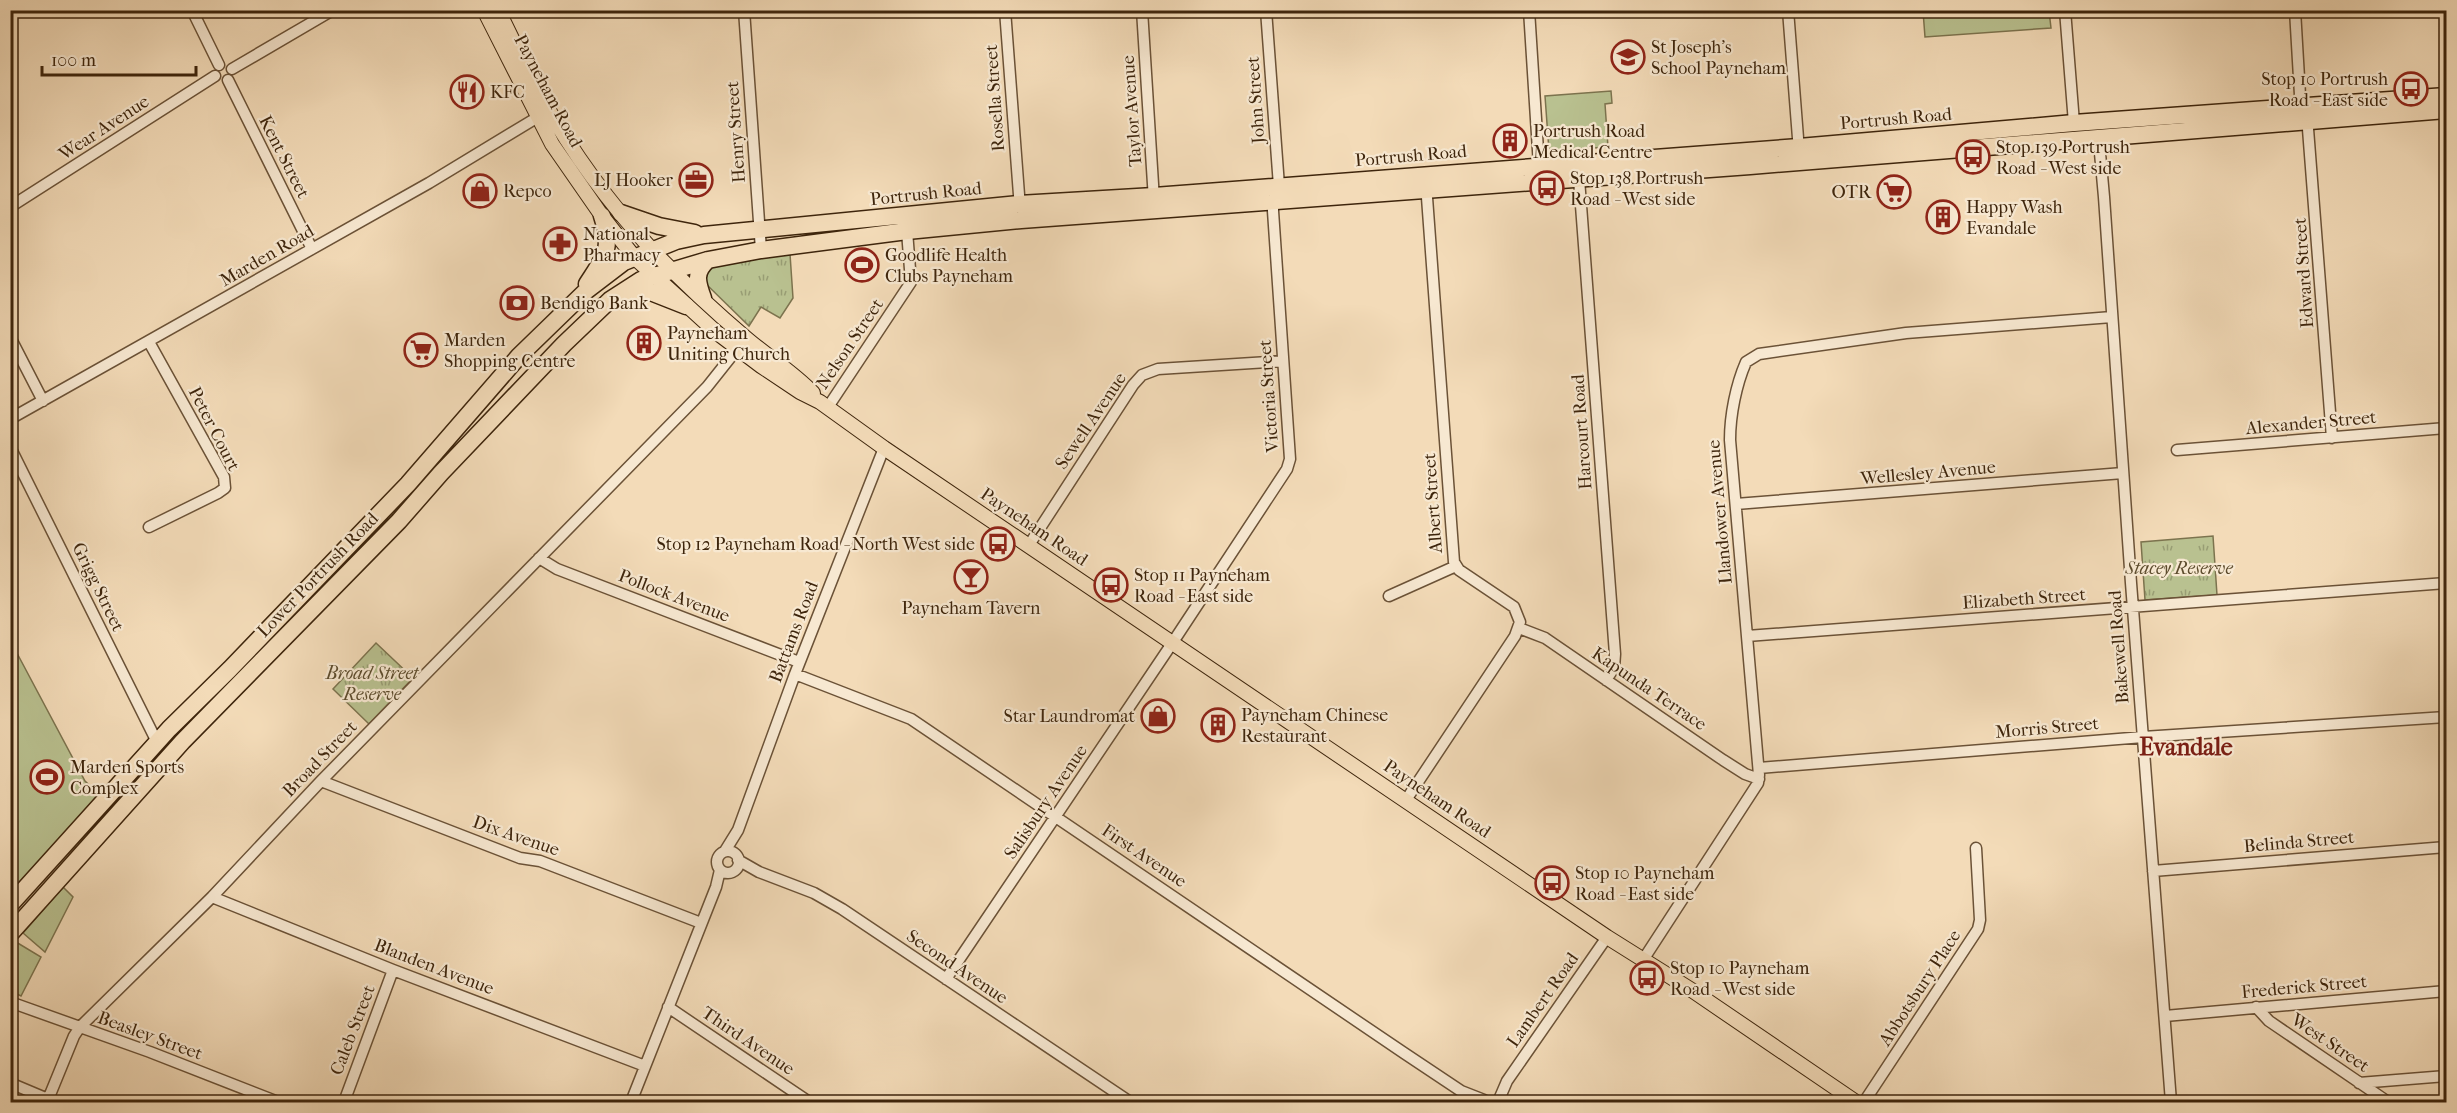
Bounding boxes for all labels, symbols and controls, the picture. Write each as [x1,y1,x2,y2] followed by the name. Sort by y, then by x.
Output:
[509,31,587,151] street label: Payneham Road
[1651,37,1786,79] place label: St Joseph's School Payneham
[42,39,196,77] scale bar
[1610,39,1646,75] school or university icon: St Joseph's School Payneham
[981,43,1009,152] street label: Rosella Street
[51,50,96,71] text: 100 m
[1118,55,1146,167] street label: Taylor Avenue
[1242,55,1270,146] street label: John Street
[2261,69,2388,111] place label: Stop 10 Portrush Road - East side
[2393,71,2429,107] bus stop icon: Stop 10 Portrush Road - East side
[449,74,485,110] restaurant icon: KFC
[722,80,750,184] street label: Henry Street
[490,82,525,103] place label: KFC
[54,91,153,165] street label: Wear Avenue
[1839,104,1953,134] street label: Portrush Road
[254,112,314,202] street label: Kent Street
[1533,121,1653,163] place label: Portrush Road Medical Centre
[1492,123,1528,159] building icon: Portrush Road Medical Centre
[1996,137,2130,179] place label: Stop 139 Portrush Road - West side
[1955,139,1991,175] bus stop icon: Stop 139 Portrush Road - West side
[1354,141,1468,171] street label: Portrush Road
[678,162,714,198] office icon: LJ Hooker
[1570,168,1703,210] place label: Stop 138 Portrush Road - West side
[594,170,673,191] place label: LJ Hooker
[1529,170,1565,206] bus stop icon: Stop 138 Portrush Road - West side
[462,173,498,209] shop icon: Repco
[1876,174,1912,210] supermarket icon: OTR
[869,178,983,210] street label: Portrush Road
[503,181,552,202] place label: Repco
[1832,182,1872,203] place label: OTR
[1966,197,2063,239] place label: Happy Wash Evandale
[1925,199,1961,235] building icon: Happy Wash Evandale
[2290,216,2318,329] street label: Edward Street
[216,220,318,291] street label: Marden Road
[583,224,662,266] place label: National Pharmacy
[542,226,578,262] pharmacy icon: National Pharmacy
[885,245,1013,287] place label: Goodlife Health Clubs Payneham
[844,247,880,283] sports icon: Goodlife Health Clubs Payneham
[499,285,535,321] bank icon: Bendigo Bank
[540,293,649,314] place label: Bendigo Bank
[812,294,888,393] street label: Nelson Street
[667,323,790,365] place label: Payneham Uniting Church
[626,325,662,361] building icon: Payneham Uniting Church
[444,330,575,372] place label: Marden Shopping Centre
[403,332,439,368] supermarket icon: Marden Shopping Centre
[1255,338,1283,454] street label: Victoria Street
[1051,369,1131,473] street label: Sewell Avenue
[1567,374,1596,490] street label: Harcourt Road
[184,383,244,475] street label: Peter Court
[2244,407,2378,439] street label: Alexander Street
[1703,439,1737,585] street label: Llandower Avenue
[1419,452,1447,555] street label: Albert Street
[1859,457,1997,489] street label: Wellesley Avenue
[976,483,1092,571] street label: Payneham Road
[253,508,383,642] street label: Lower Portrush Road
[980,526,1016,562] bus stop icon: Stop 12 Payneham Road - North West side
[657,534,975,555] place label: Stop 12 Payneham Road - North West side
[67,539,129,635] street label: Grigg Street
[2124,558,2233,579] park label: Stacey Reserve
[953,559,989,595] bar icon: Payneham Tavern
[615,565,733,627] street label: Pollock Avenue
[1134,565,1270,607] place label: Stop 11 Payneham Road - East side
[1093,567,1129,603] bus stop icon: Stop 11 Payneham Road - East side
[765,578,823,686] street label: Battams Road
[1962,584,2087,614] street label: Elizabeth Street
[2105,589,2133,704] street label: Bakewell Road
[902,598,1041,619] place label: Payneham Tavern
[1588,643,1710,735] street label: Kapunda Terrace
[325,663,420,705] park label: Broad Street Reserve
[1140,698,1176,734] shop icon: Star Laundromat
[1241,705,1388,747] place label: Payneham Chinese Restaurant
[1004,706,1136,727] place label: Star Laundromat
[1200,707,1236,743] building icon: Payneham Chinese Restaurant
[1994,713,2100,743] street label: Morris Street
[278,716,362,801] street label: Broad Street
[2139,733,2233,761] district label: Evandale
[1000,741,1092,863] street label: Salisbury Avenue
[1379,755,1495,843] street label: Payneham Road
[70,757,184,799] place label: Marden Sports Complex
[29,759,65,795] sports icon: Marden Sports Complex
[470,811,562,861] street label: Dix Avenue
[1098,820,1190,892] street label: First Avenue
[2243,827,2356,857] street label: Belinda Street
[1575,863,1714,905] place label: Stop 10 Payneham Road - East side
[1534,865,1570,901] bus stop icon: Stop 10 Payneham Road - East side
[903,926,1012,1009] street label: Second Avenue
[1874,926,1965,1051] street label: Abbotsbury Place
[371,935,497,1000] street label: Blanden Avenue
[1503,949,1583,1051] street label: Lambert Road
[1670,958,1809,1000] place label: Stop 10 Payneham Road - West side
[1629,960,1665,996] bus stop icon: Stop 10 Payneham Road - West side
[2240,971,2368,1003] street label: Frederick Street
[326,981,380,1078] street label: Caleb Street
[698,1002,798,1080] street label: Third Avenue
[95,1007,206,1065] street label: Beasley Street
[2286,1009,2374,1077] street label: West Street

